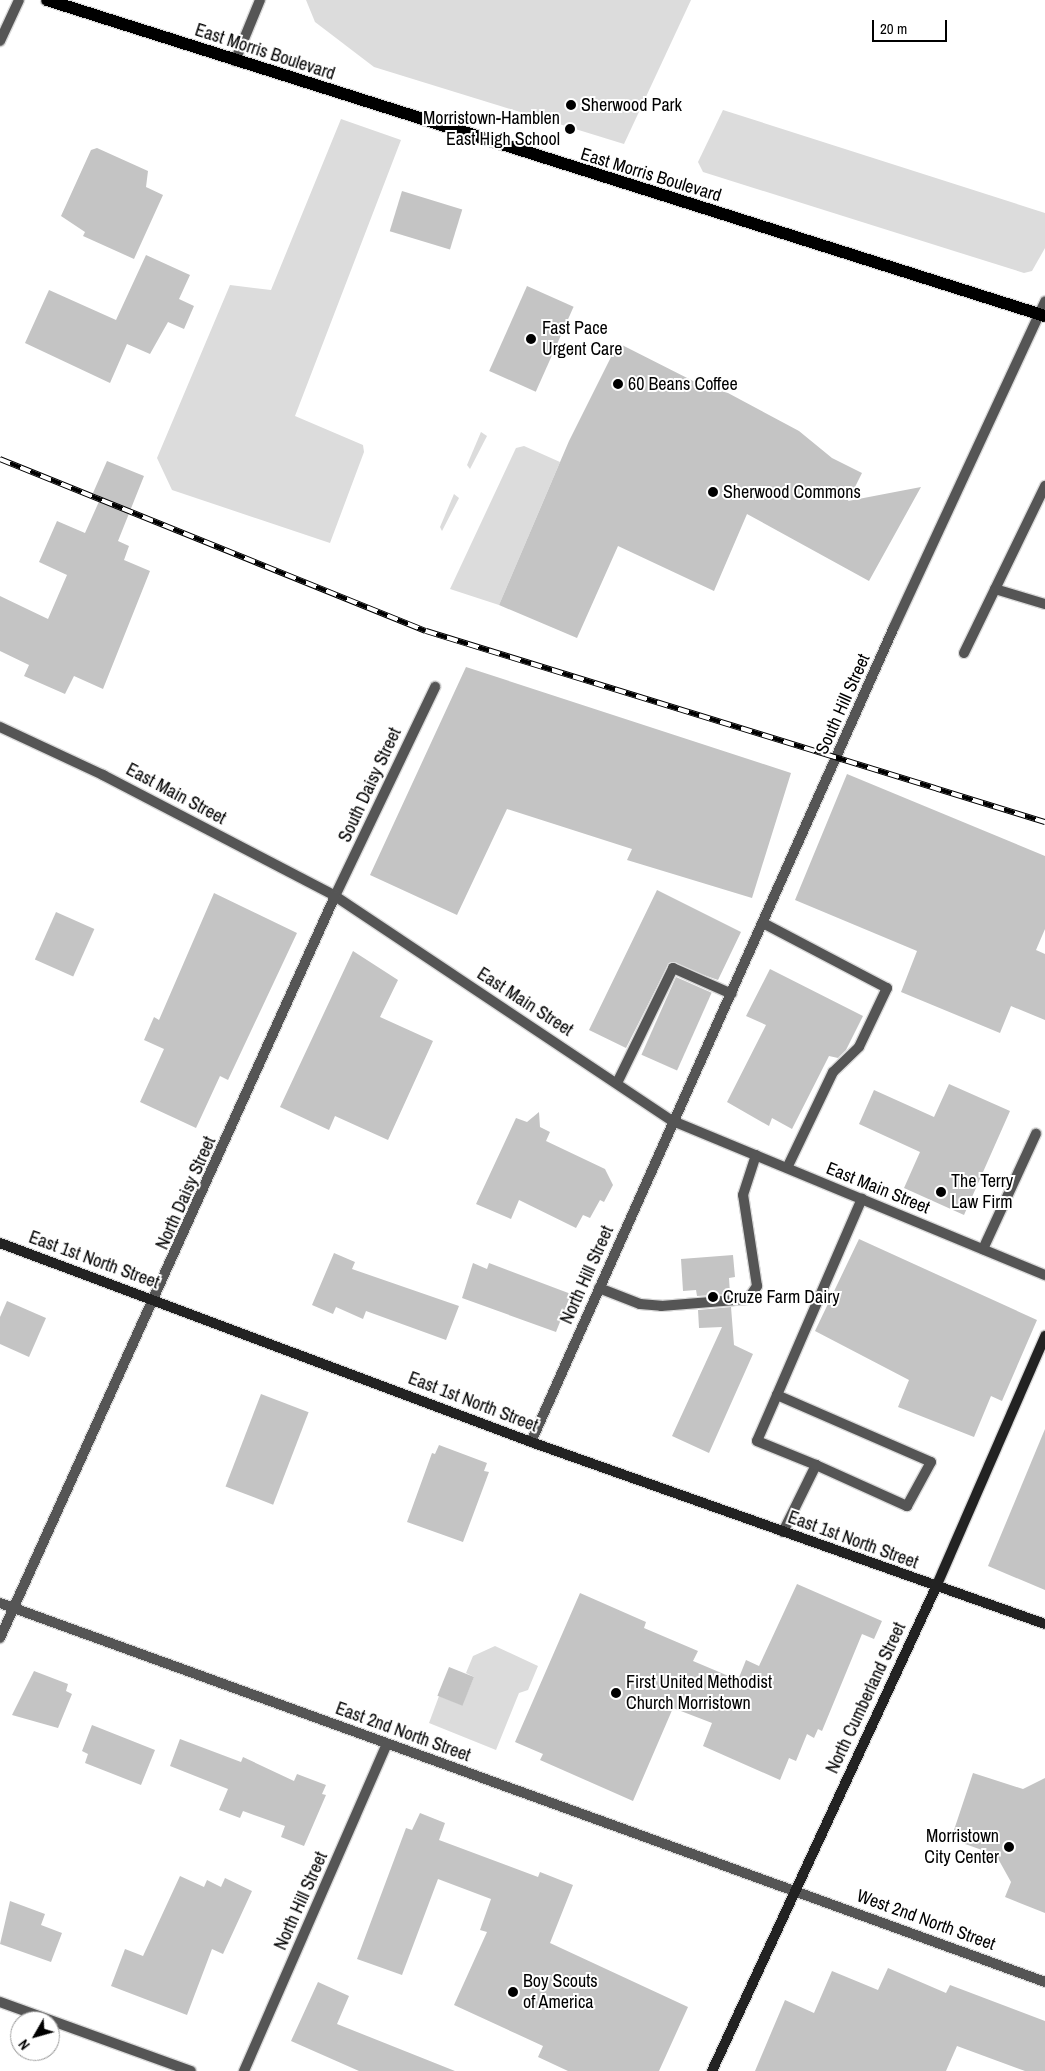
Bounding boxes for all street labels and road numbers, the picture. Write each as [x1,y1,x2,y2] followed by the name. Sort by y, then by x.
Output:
[192,19,338,85] street label: East Morris Boulevard
[578,143,724,207] street label: East Morris Boulevard
[811,651,875,757] street label: South Hill Street
[334,724,406,846] street label: South Daisy Street
[122,759,230,829] street label: East Main Street
[473,963,577,1041] street label: East Main Street
[151,1133,221,1253] street label: North Daisy Street
[823,1157,933,1219] street label: East Main Street
[556,1223,618,1327] street label: North Hill Street
[26,1226,162,1294] street label: East 1st North Street
[405,1367,541,1437] street label: East 1st North Street
[785,1506,921,1574] street label: East 1st North Street
[822,1619,910,1777] street label: North Cumberland Street
[333,1698,473,1766] street label: East 2nd North Street
[270,1849,332,1953] street label: North Hill Street
[854,1885,998,1955] street label: West 2nd North Street

